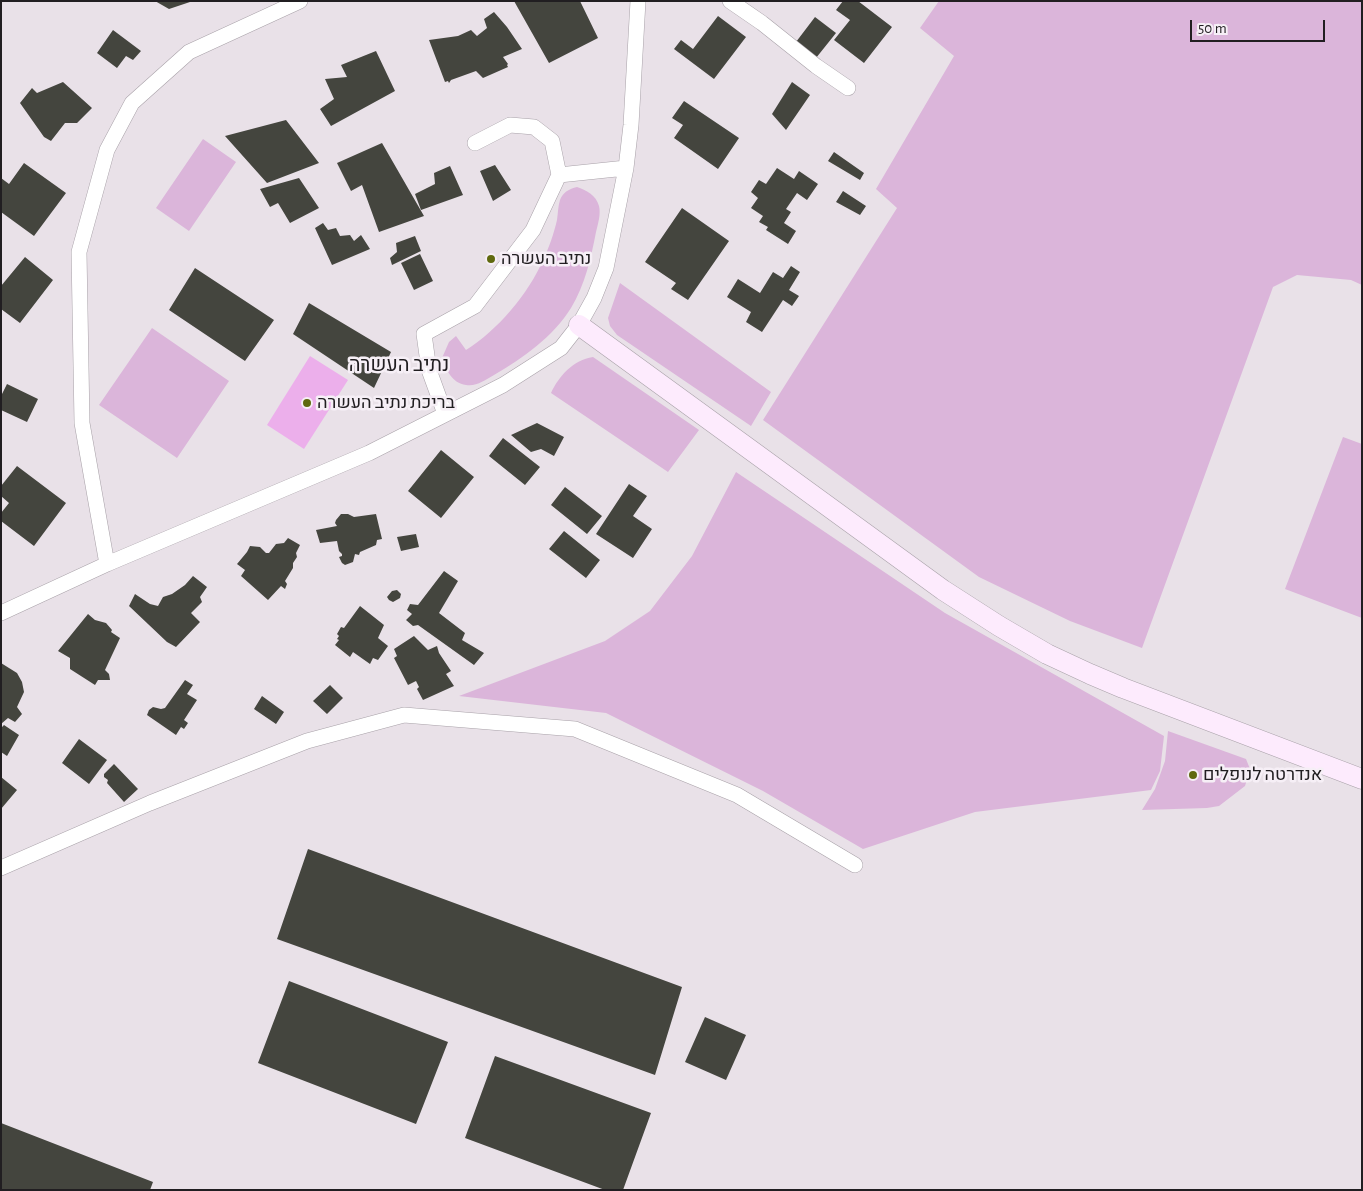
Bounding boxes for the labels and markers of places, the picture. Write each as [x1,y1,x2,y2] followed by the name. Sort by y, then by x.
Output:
[501,248,591,270] place label: נתיב העשרה
[485,253,497,265] marker: נתיב העשרה
[317,392,455,414] place label: בריכת נתיב העשרה
[301,397,313,409] marker: בריכת נתיב העשרה
[1203,764,1322,786] place label: אנדרטה לנופלים
[1187,769,1199,781] marker: אנדרטה לנופלים

